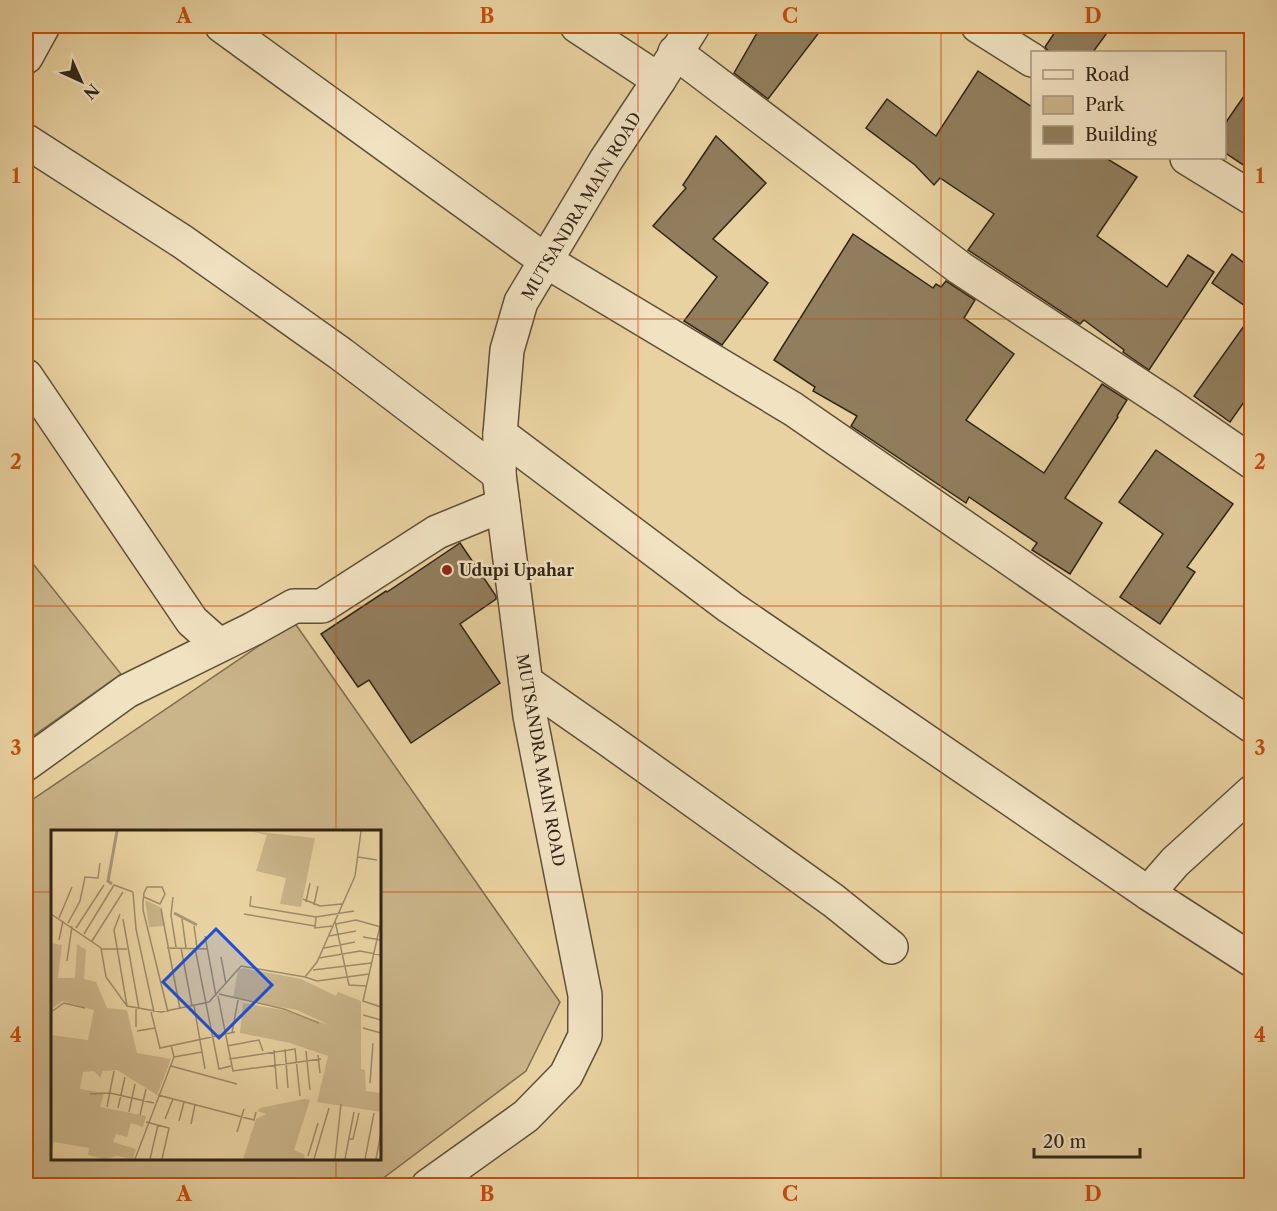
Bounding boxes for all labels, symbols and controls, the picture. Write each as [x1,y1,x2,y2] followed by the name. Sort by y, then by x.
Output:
[175,4,192,28] text: A
[480,4,495,28] text: B
[782,4,798,28] text: C
[1084,4,1102,28] text: D
[51,51,111,111] north arrow
[1031,51,1226,159] legend
[1085,64,1130,86] text: Road
[80,80,104,104] text: N
[1085,94,1126,116] text: Park
[517,108,645,304] street label: MUTSANDRA MAIN ROAD
[1085,124,1157,146] text: Building
[12,164,21,188] text: 1
[1256,164,1265,188] text: 1
[10,450,22,474] text: 2
[1254,450,1266,474] text: 2
[459,560,574,580] place label: Udupi Upahar
[440,563,454,577] marker: Udupi Upahar
[512,652,570,868] street label: MUTSANDRA MAIN ROAD
[10,736,22,760] text: 3
[1254,736,1266,760] text: 3
[51,830,381,1160] inset map
[10,1023,22,1047] text: 4
[1254,1023,1266,1047] text: 4
[1034,1121,1140,1159] scale bar
[1043,1131,1087,1153] text: 20 m
[175,1182,192,1206] text: A
[480,1182,495,1206] text: B
[782,1182,798,1206] text: C
[1084,1182,1102,1206] text: D

